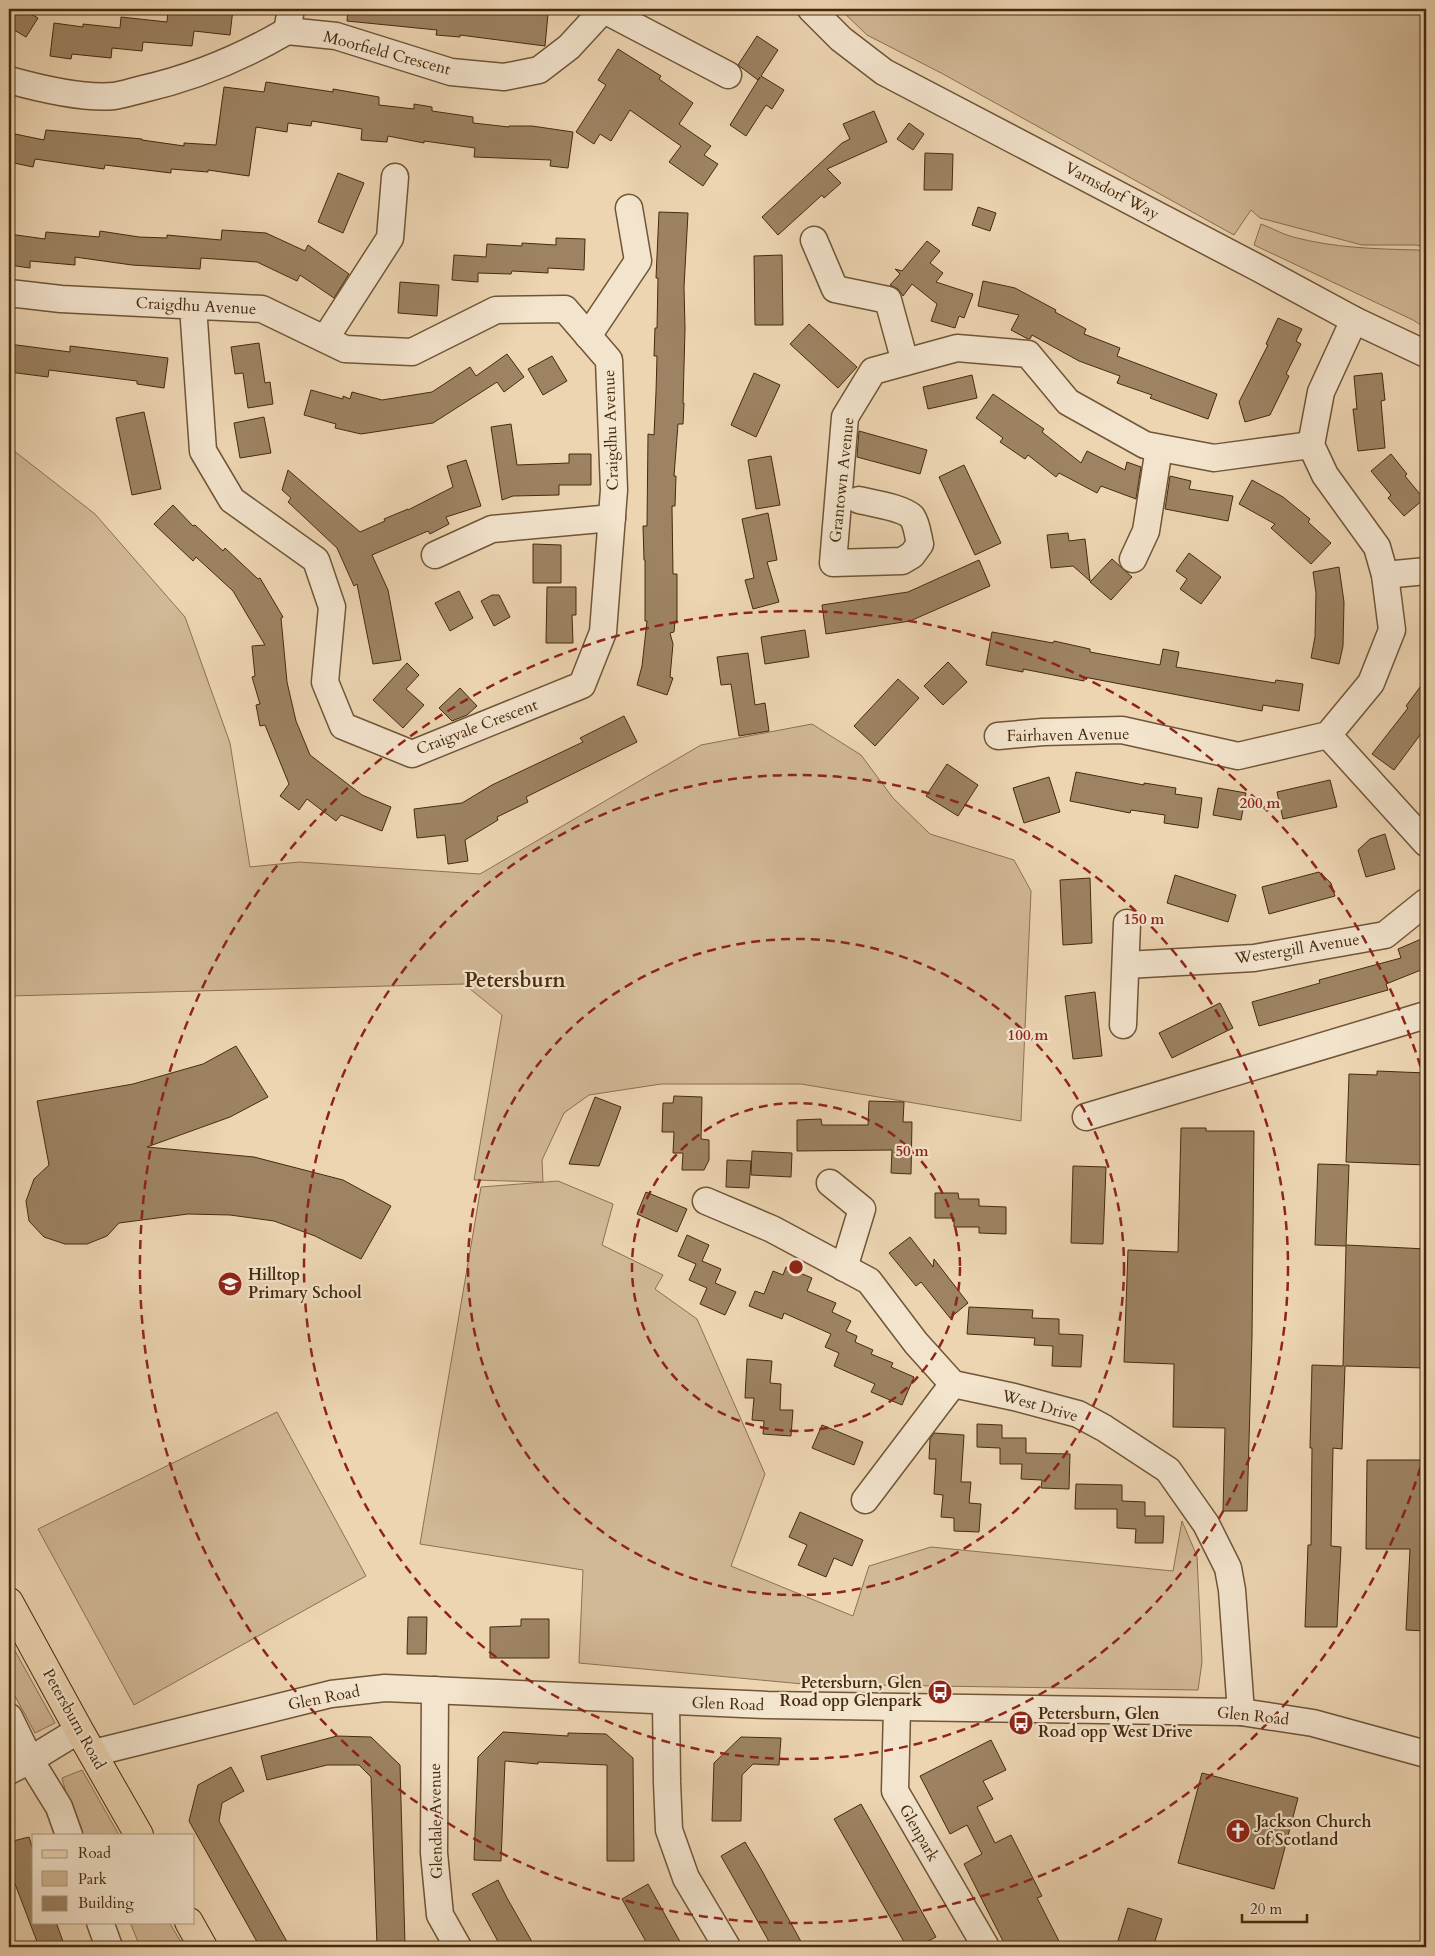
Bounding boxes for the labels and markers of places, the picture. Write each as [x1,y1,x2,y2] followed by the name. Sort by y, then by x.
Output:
[787,1258,805,1276] centre of rings
[248,1264,362,1304] place label: Hilltop Primary School
[217,1271,243,1297] school or university icon: Hilltop Primary School
[780,1672,923,1712] place label: Petersburn, Glen Road opp Glenpark
[927,1679,953,1705] bus stop icon: Petersburn, Glen Road opp Glenpark
[1038,1703,1193,1743] place label: Petersburn, Glen Road opp West Drive
[1008,1710,1034,1736] bus stop icon: Petersburn, Glen Road opp West Drive
[1254,1811,1371,1851] place label: Jackson Church of Scotland
[1225,1818,1251,1844] church icon: Jackson Church of Scotland

